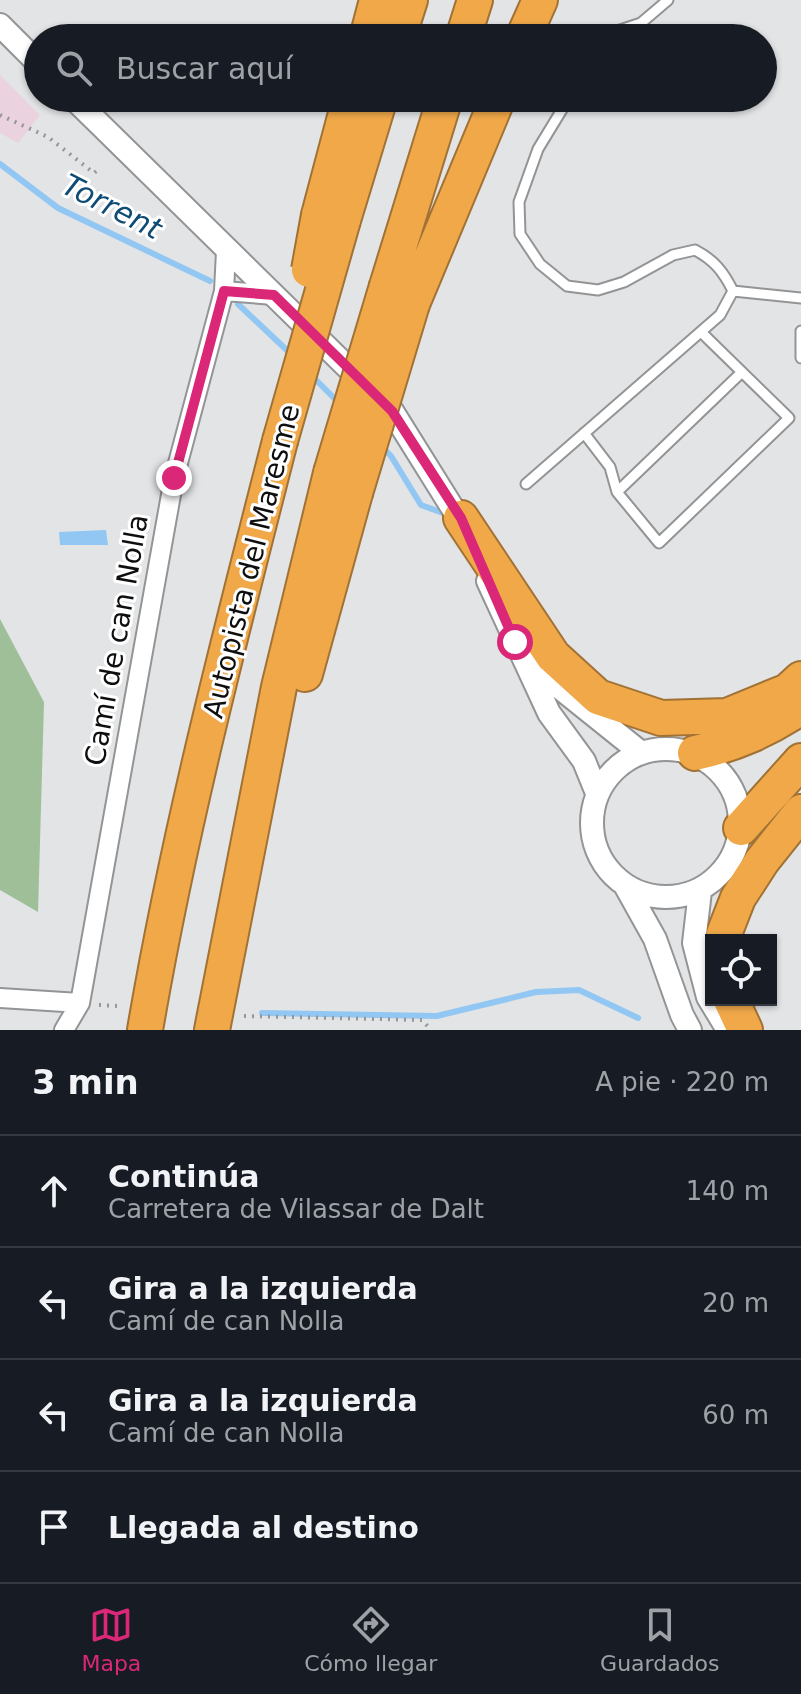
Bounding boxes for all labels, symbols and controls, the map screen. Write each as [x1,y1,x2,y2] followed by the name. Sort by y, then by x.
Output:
[24,24,777,112] search box
[52,46,96,90] icon: search
[116,51,293,86] text: Buscar aquí
[57,167,169,247] water label: Torrent
[196,401,306,722] street label: Autopista del Maresme
[156,460,192,496] route end
[78,512,155,768] street label: Camí de can Nolla
[497,624,533,660] route start
[705,934,777,1006] map controls
[705,934,777,1006] button: locate
[32,1062,139,1102] text: 3 min
[595,1067,769,1097] text: A pie · 220 m
[108,1159,260,1194] text: Continúa
[32,1169,76,1213] icon: ahead
[686,1176,769,1206] text: 140 m
[108,1194,484,1224] text: Carretera de Vilassar de Dalt
[108,1271,418,1306] text: Gira a la izquierda
[32,1281,76,1325] icon: left
[702,1288,769,1318] text: 20 m
[108,1306,344,1336] text: Camí de can Nolla
[108,1383,418,1418] text: Gira a la izquierda
[32,1393,76,1437] icon: left
[702,1400,769,1430] text: 60 m
[108,1418,344,1448] text: Camí de can Nolla
[32,1505,76,1549] icon: arrive
[108,1510,419,1545] text: Llegada al destino
[81,1603,141,1676] tab: Mapa
[304,1603,437,1676] tab: Cómo llegar
[600,1603,720,1676] tab: Guardados

